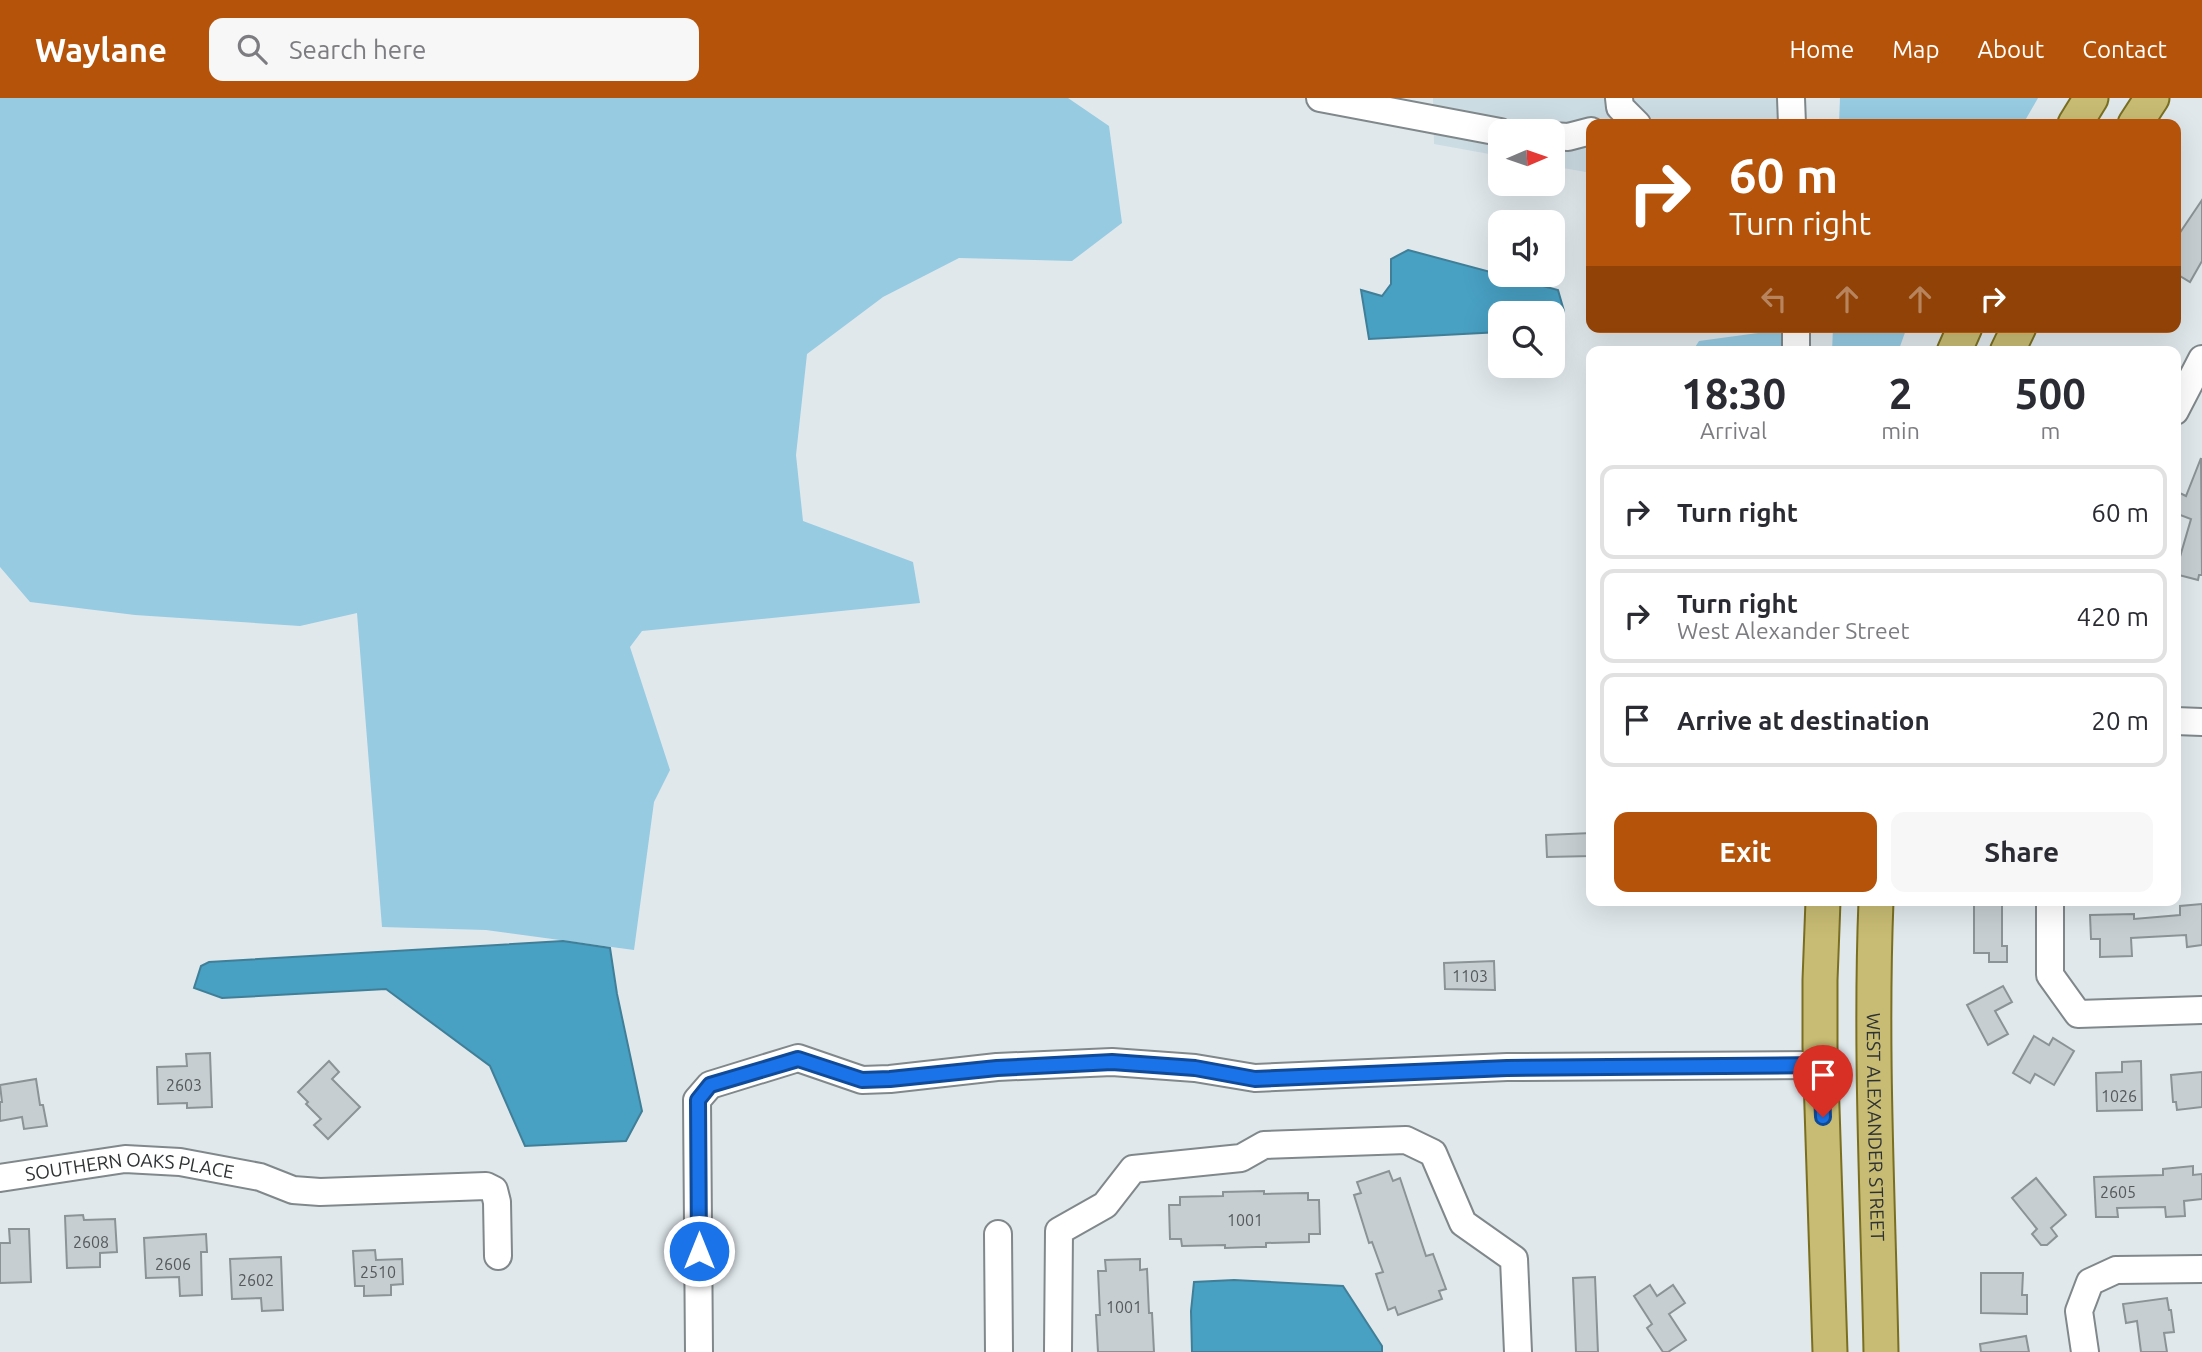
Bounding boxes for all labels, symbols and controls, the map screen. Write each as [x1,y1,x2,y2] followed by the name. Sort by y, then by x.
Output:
[209,18,699,81] search box
[233,30,271,68] icon: search
[35,31,167,68] text: Waylane
[289,35,426,64] text: Search here
[1789,36,1854,63] text: Home
[1892,36,1939,63] text: Map
[1977,36,2044,63] text: About
[2082,36,2167,63] text: Contact
[1488,119,1564,196] north arrow
[1488,119,1565,378] map controls
[1614,147,1705,238] icon: right
[1729,147,1838,202] text: 60 m
[1729,205,1871,241] text: Turn right
[1488,210,1565,287] button: sound
[1755,280,1793,318] icon: left
[1828,280,1866,318] icon: ahead
[1901,280,1939,318] icon: ahead
[1974,280,2012,318] icon: right
[1488,301,1565,378] button: search
[1681,370,1786,417] text: 18:30
[1889,370,1912,417] text: 2
[2015,370,2086,417] text: 500
[1700,418,1767,443] text: Arrival
[1881,418,1920,443] text: min
[2040,418,2060,443] text: m
[1618,493,1656,531] icon: right
[1677,498,1798,527] text: Turn right
[2091,498,2149,527] text: 60 m
[1677,589,1798,618] text: Turn right
[1618,597,1656,635] icon: right
[2077,602,2149,631] text: 420 m
[1677,618,1909,643] text: West Alexander Street
[1618,701,1656,739] icon: arrive
[1677,706,1930,735] text: Arrive at destination
[2091,706,2149,735] text: 20 m
[1614,812,1877,892] button: Exit
[1891,812,2153,892] button: Share
[1452,967,1488,985] house number: 1103
[1863,1013,1889,1242] street label: WEST ALEXANDER STREET
[1793,1045,1853,1117] pin
[1804,1056,1842,1094] icon: arrive
[166,1076,202,1094] house number: 2603
[2101,1087,2137,1105] house number: 1026
[24,1148,236,1185] street label: SOUTHERN OAKS PLACE
[2100,1183,2136,1201] house number: 2605
[1227,1211,1263,1229] house number: 1001
[662,1214,736,1288] position arrow
[73,1233,109,1251] house number: 2608
[155,1255,191,1273] house number: 2606
[360,1263,396,1281] house number: 2510
[238,1271,274,1289] house number: 2602
[1106,1298,1142,1316] house number: 1001

